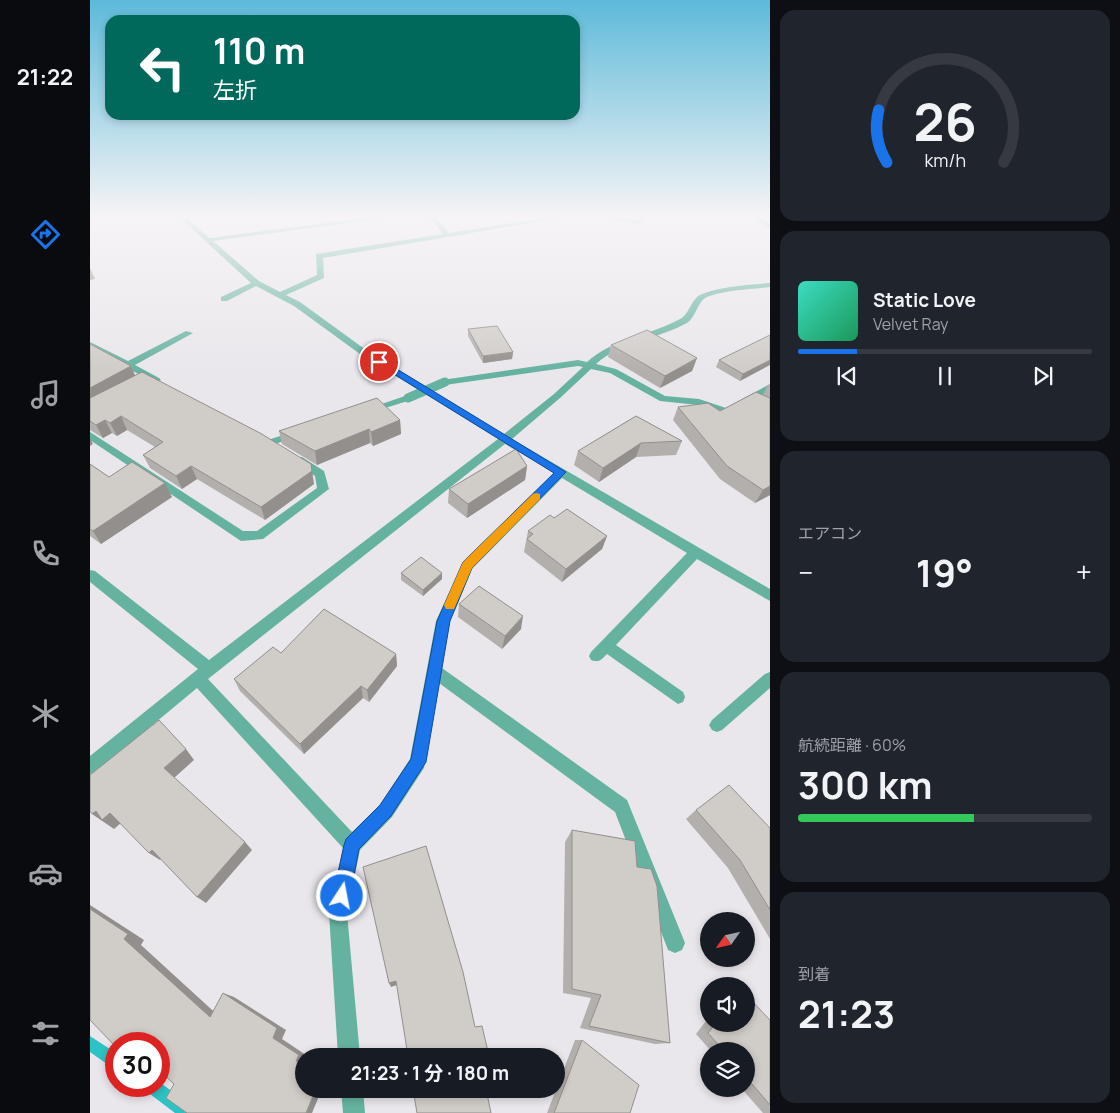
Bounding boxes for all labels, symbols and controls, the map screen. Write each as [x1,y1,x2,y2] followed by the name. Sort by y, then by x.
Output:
[213,27,305,75] text: 110 m
[130,35,195,100] icon: left
[17,62,73,92] text: 21:22
[213,75,257,105] text: 左折
[913,86,977,157] text: 26
[924,148,966,172] text: km/h
[28,217,63,252] icon: directions
[873,287,976,313] text: Static Love
[873,313,949,335] text: Velvet Ray
[358,341,400,383] pin
[365,348,393,376] icon: arrive
[833,362,861,390] icon: previous
[931,362,959,390] icon: pause
[1029,362,1057,390] icon: next
[28,377,63,412] icon: music
[798,522,862,544] text: エアコン
[28,536,63,571] icon: phone
[916,546,973,598] text: 19°
[798,553,813,591] text: −
[1076,553,1092,591] text: +
[28,696,63,731] icon: climate
[798,734,906,756] text: 航続距離 · 60%
[798,758,932,810] text: 300 km
[28,856,63,891] icon: car
[315,869,367,921] position arrow
[700,912,755,968] north arrow
[700,912,755,1097] map controls
[798,963,830,985] text: 到着
[700,977,755,1032] button: sound
[798,987,895,1039] text: 21:23
[28,1016,63,1051] icon: filters
[105,1032,170,1097] speed limit sign: 30
[700,1042,755,1097] button: layers
[351,1060,509,1086] text: 21:23 · 1 分 · 180 m

